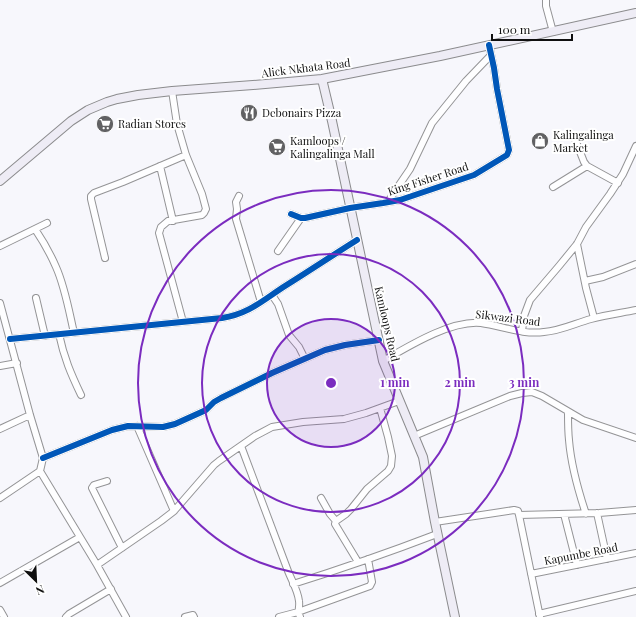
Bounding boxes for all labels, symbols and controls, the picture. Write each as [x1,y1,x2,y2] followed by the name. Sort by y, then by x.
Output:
[492,16,572,42] scale bar
[498,21,531,37] text: 100 m
[260,55,352,81] street label: Alick Nkhata Road
[239,103,259,123] restaurant icon: Debonairs Pizza
[262,105,342,120] place label: Debonairs Pizza
[95,114,115,134] supermarket icon: Radian Stores
[118,116,186,131] place label: Radian Stores
[553,127,614,155] place label: Kalingalinga Market
[530,131,550,151] shop icon: Kalingalinga Market
[290,133,375,161] place label: Kamloops / Kalingalinga Mall
[267,137,287,157] supermarket icon: Kamloops / Kalingalinga Mall
[385,158,471,199] street label: King Fisher Road
[372,285,404,363] street label: Kamloops Road
[475,306,542,329] street label: Sikwazi Road
[380,374,410,390] text: 1 min
[445,374,476,390] text: 2 min
[509,374,540,390] text: 3 min
[324,376,338,390] centre of rings
[543,539,620,568] street label: Kapumbe Road
[16,561,56,601] north arrow
[34,582,47,599] text: N

